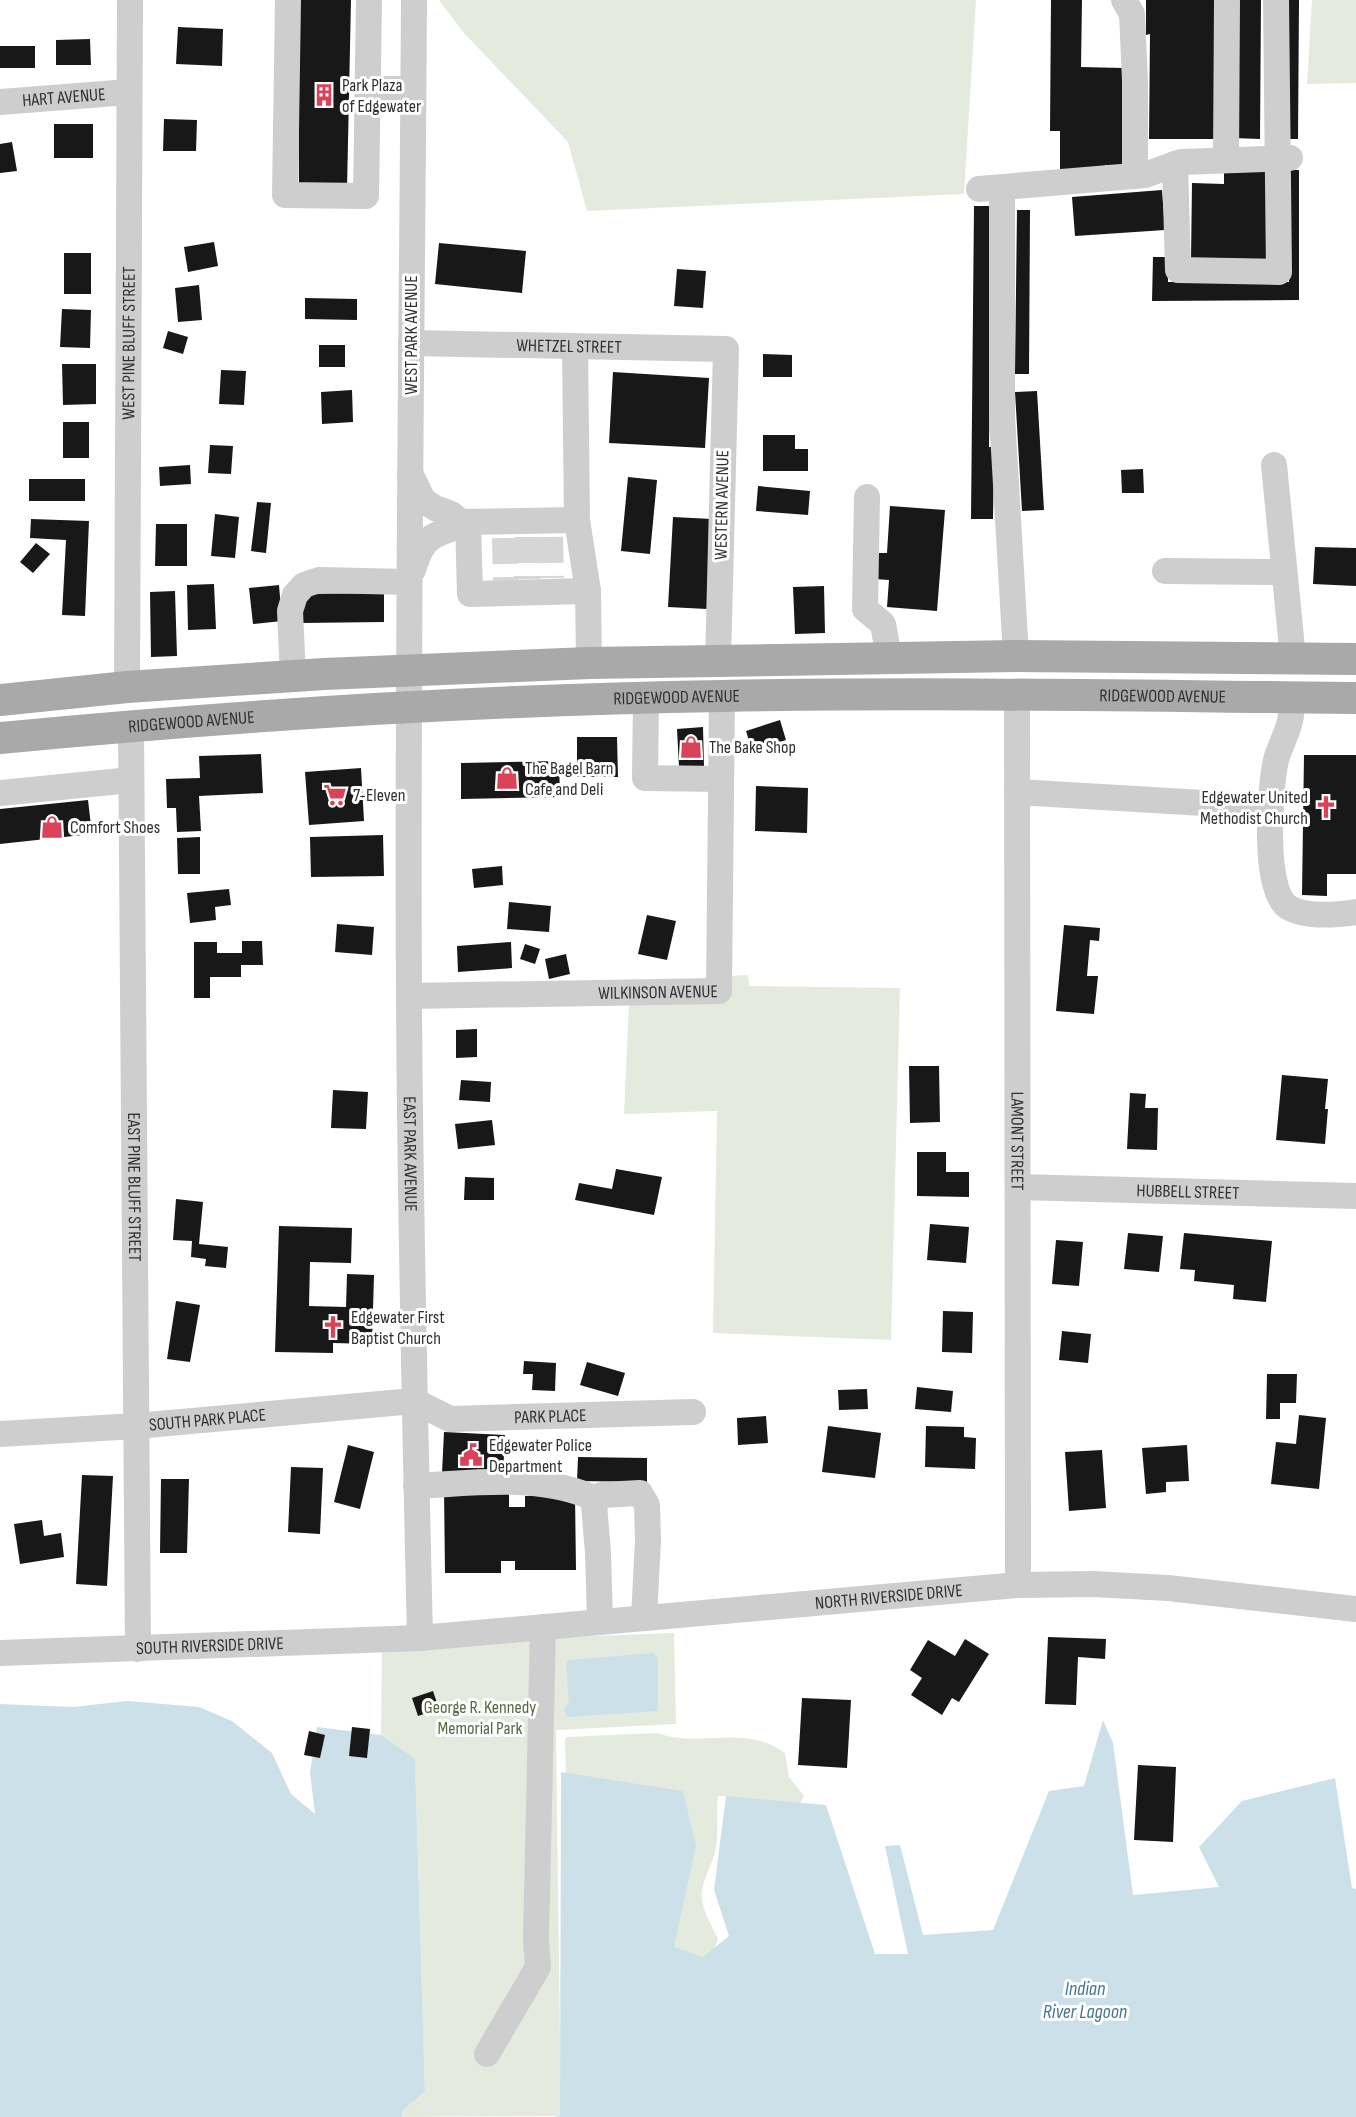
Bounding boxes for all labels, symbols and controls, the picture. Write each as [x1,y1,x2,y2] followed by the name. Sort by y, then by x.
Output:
[342,75,421,117] place label: Park Plaza of Edgewater
[311,82,337,108] building icon: Park Plaza of Edgewater
[21,83,106,111] street label: HART AVENUE
[118,266,139,420] street label: WEST PINE BLUFF STREET
[401,275,422,395] street label: WEST PARK AVENUE
[516,335,622,358] street label: WHETZEL STREET
[711,450,733,560] street label: WESTERN AVENUE
[613,685,740,709] street label: RIDGEWOOD AVENUE
[1099,685,1226,707] street label: RIDGEWOOD AVENUE
[127,706,255,737] street label: RIDGEWOOD AVENUE
[678,734,704,760] shop icon: The Bake Shop
[709,737,796,758] place label: The Bake Shop
[525,758,613,800] place label: The Bagel Barn Cafe and Deli
[494,765,520,791] shop icon: The Bagel Barn Cafe and Deli
[322,782,348,808] supermarket icon: 7-Eleven
[353,785,406,806] place label: 7-Eleven
[1200,787,1308,829] place label: Edgewater United Methodist Church
[1313,794,1339,820] church icon: Edgewater United Methodist Church
[39,814,65,840] shop icon: Comfort Shoes
[70,817,160,838] place label: Comfort Shoes
[598,981,718,1003] street label: WILKINSON AVENUE
[1007,1092,1028,1190] street label: LAMONT STREET
[399,1096,422,1212] street label: EAST PARK AVENUE
[123,1112,146,1262] street label: EAST PINE BLUFF STREET
[1136,1180,1240,1203] street label: HUBBELL STREET
[351,1307,445,1349] place label: Edgewater First Baptist Church
[320,1314,346,1340] church icon: Edgewater First Baptist Church
[148,1404,267,1435] street label: SOUTH PARK PLACE
[514,1405,587,1428] street label: PARK PLACE
[489,1435,592,1477] place label: Edgewater Police Department
[458,1442,484,1468] public building icon: Edgewater Police Department
[814,1579,964,1613] street label: NORTH RIVERSIDE DRIVE
[136,1632,284,1659] street label: SOUTH RIVERSIDE DRIVE
[424,1697,536,1739] park label: George R. Kennedy Memorial Park
[1043,1977,1127,2024] water label: Indian River Lagoon

